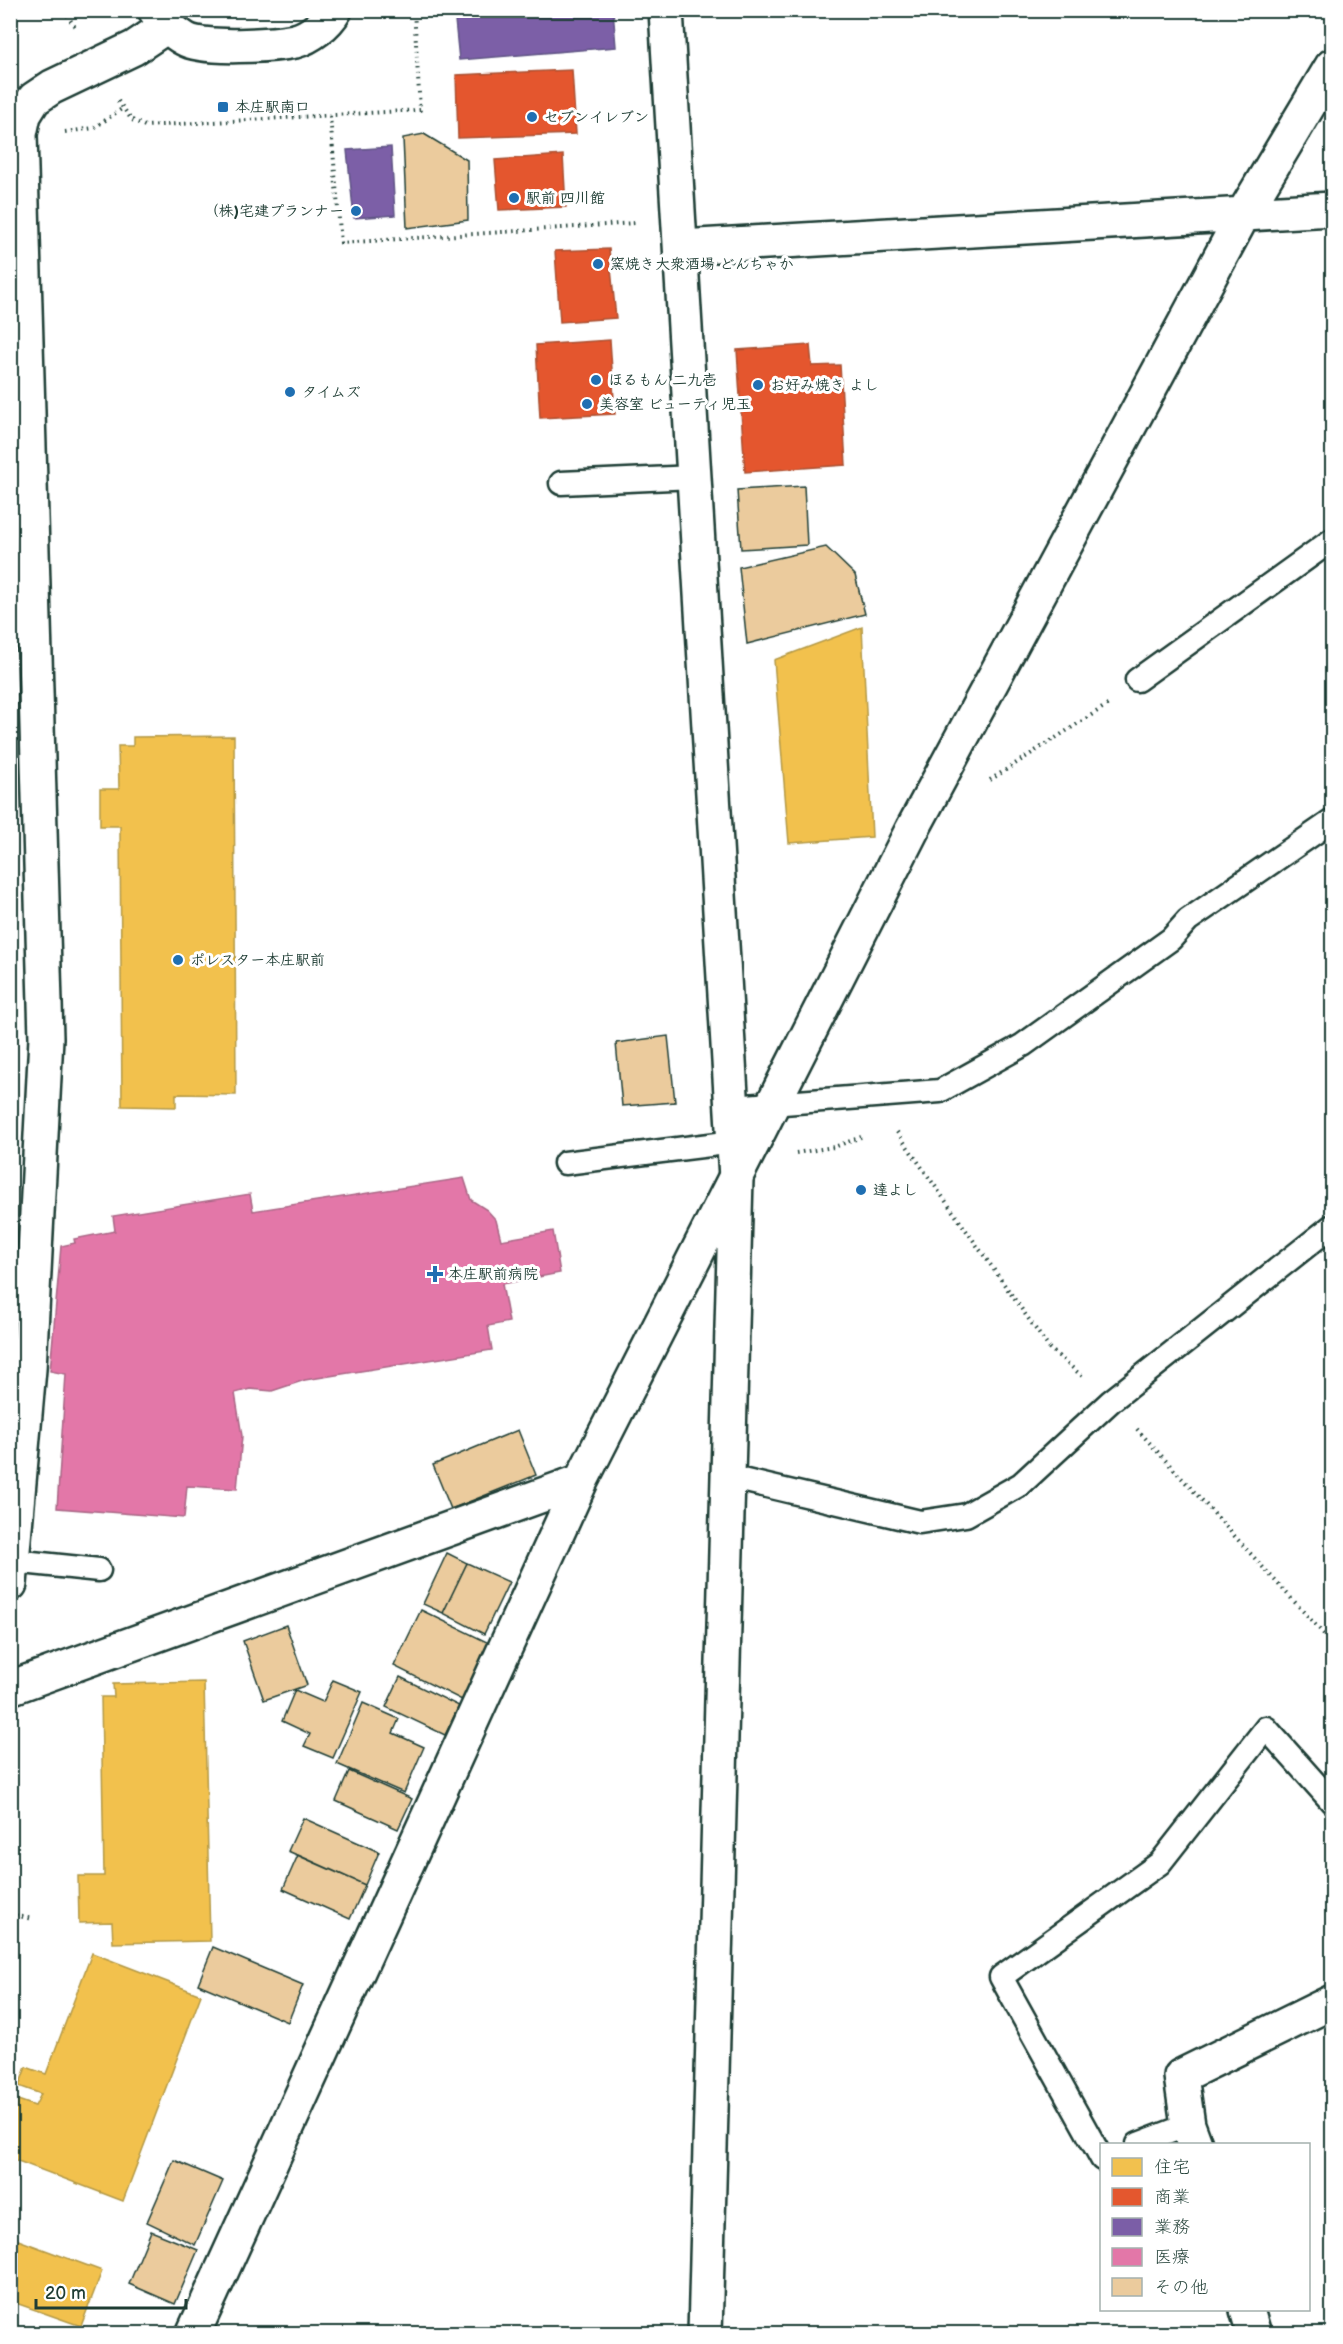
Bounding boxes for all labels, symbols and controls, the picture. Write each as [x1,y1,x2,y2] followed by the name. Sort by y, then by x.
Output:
[235,98,310,117] place label: 本庄駅南口
[216,100,230,114] marker: 本庄駅南口
[544,108,649,127] place label: セブンイレブン
[525,110,539,124] marker: セブンイレブン
[526,189,605,208] place label: 駅前 四川館
[507,191,521,205] marker: 駅前 四川館
[204,202,344,221] place label: （株)宅建プランナー
[349,204,363,218] marker: （株)宅建プランナー
[610,255,794,274] place label: 窯焼き大衆酒場 どんちゃか
[591,257,605,271] marker: 窯焼き大衆酒場 どんちゃか
[608,371,717,390] place label: ほるもん 二九壱
[589,373,603,387] marker: ほるもん 二九壱
[770,376,879,395] place label: お好み焼き よし
[751,378,765,392] marker: お好み焼き よし
[302,383,361,402] place label: タイムズ
[283,385,297,399] marker: タイムズ
[599,395,751,414] place label: 美容室 ビューティ児玉
[580,397,594,411] marker: 美容室 ビューティ児玉
[190,951,325,970] place label: ポレスター本庄駅前
[171,953,185,967] marker: ポレスター本庄駅前
[873,1181,918,1200] place label: 達よし
[854,1183,868,1197] marker: 達よし
[426,1265,444,1283] marker: 本庄駅前病院
[448,1265,538,1284] place label: 本庄駅前病院
[1100,2143,1310,2311] legend
[1154,2157,1190,2178] text: 住宅
[1154,2187,1190,2208] text: 商業
[1154,2217,1190,2238] text: 業務
[1154,2247,1190,2268] text: 医療
[36,2272,186,2310] scale bar
[1154,2277,1208,2298] text: その他
[45,2283,86,2304] text: 20 m

